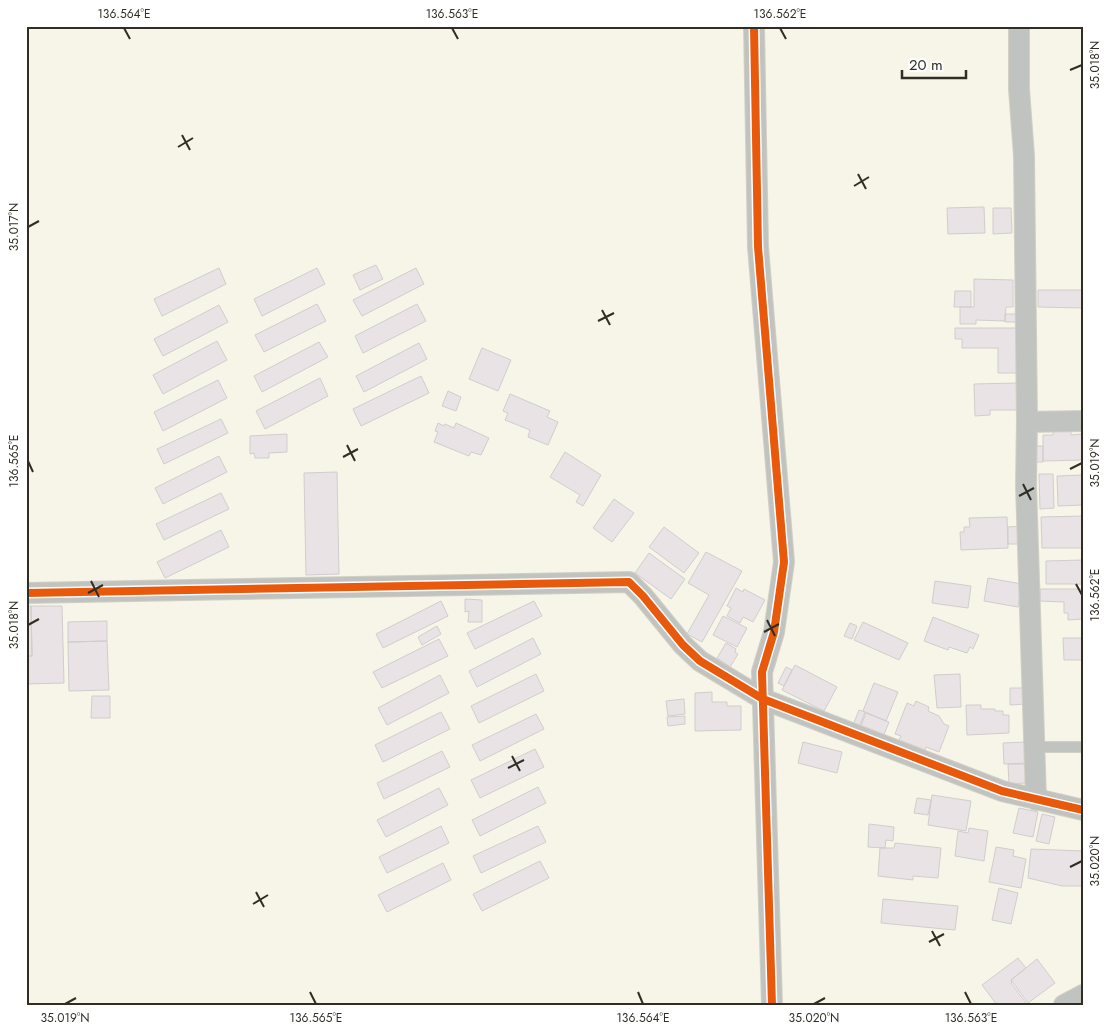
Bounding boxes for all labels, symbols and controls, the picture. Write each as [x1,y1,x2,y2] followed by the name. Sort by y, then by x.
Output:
[97,5,151,23] text: 136.564°E
[426,5,478,23] text: 136.563°E
[754,5,806,23] text: 136.562°E
[1086,41,1104,89] text: 35.018°N
[902,48,965,80] scale bar
[909,54,943,76] text: 20 m
[5,203,23,251] text: 35.017°N
[5,435,23,487] text: 136.565°E
[1086,438,1104,488] text: 35.019°N
[1086,569,1104,621] text: 136.562°E
[5,601,23,649] text: 35.018°N
[1086,836,1104,886] text: 35.020°N
[40,1009,90,1027] text: 35.019°N
[290,1009,342,1027] text: 136.565°E
[616,1009,670,1027] text: 136.564°E
[789,1009,839,1027] text: 35.020°N
[945,1009,997,1027] text: 136.563°E

